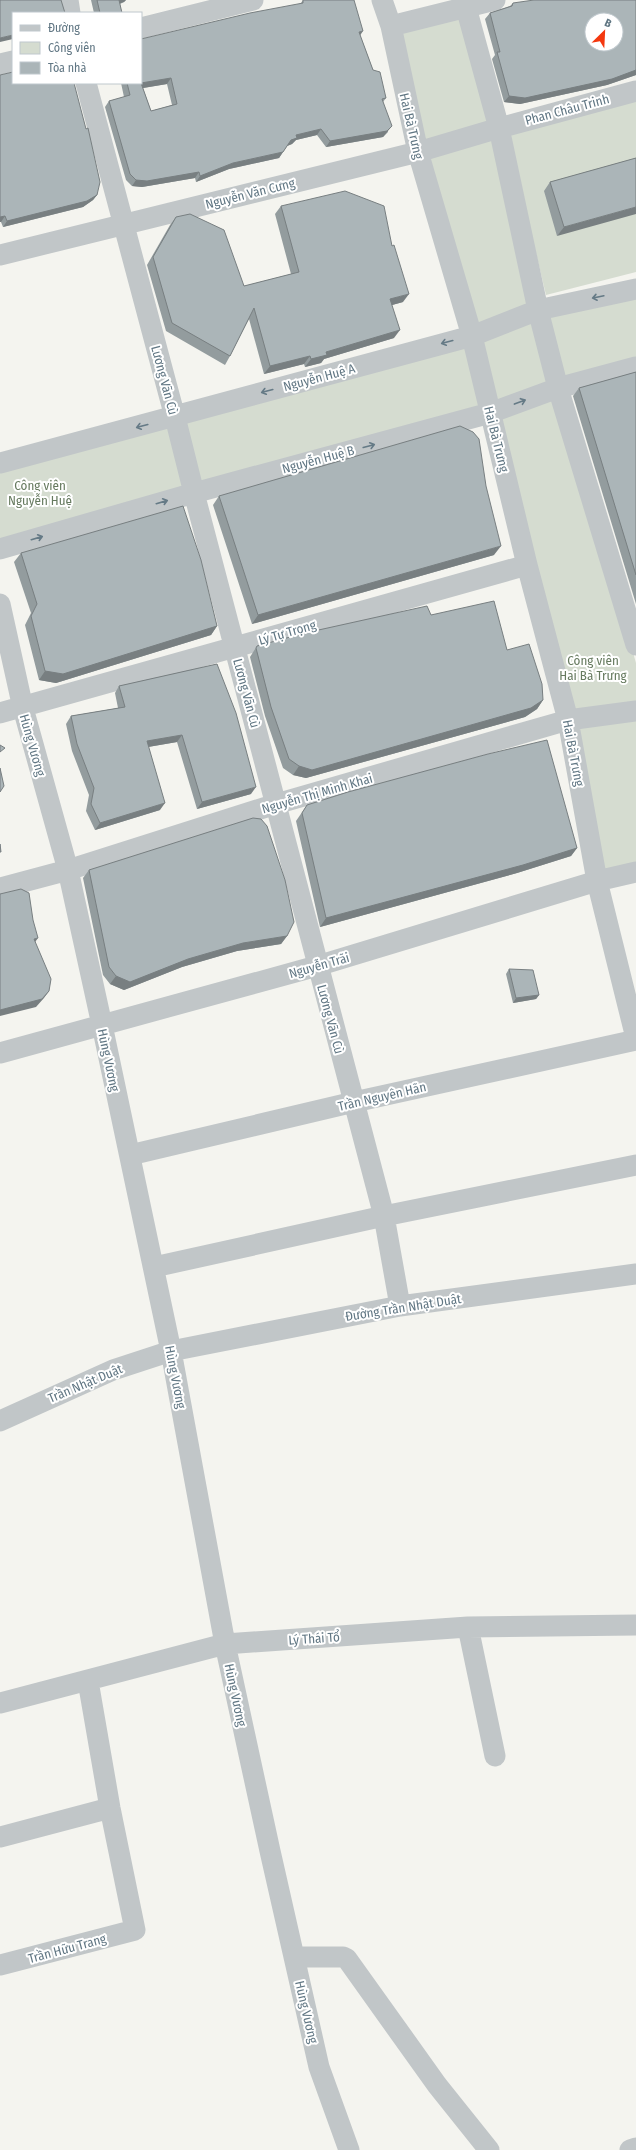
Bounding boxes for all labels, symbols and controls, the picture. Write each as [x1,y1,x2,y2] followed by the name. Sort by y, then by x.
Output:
[12,12,142,84] legend
[584,12,624,52] north arrow
[602,16,613,31] text: B
[48,21,80,35] text: Đường
[48,41,96,55] text: Công viên
[48,61,86,75] text: Tòa nhà
[523,91,611,128] street label: Phan Châu Trinh
[397,92,427,162] street label: Hai Bà Trưng
[204,175,297,212] street label: Nguyễn Văn Cưng
[592,294,605,302] one-way arrow
[441,339,454,346] one-way arrow
[148,344,181,416] street label: Lương Vãn Cù
[282,361,357,394] street label: Nguyễn Huệ A
[261,388,274,396] one-way arrow
[514,397,526,405] one-way arrow
[481,405,512,475] street label: Hai Bà Trưng
[136,422,149,430] one-way arrow
[362,441,375,449] one-way arrow
[280,443,356,476] street label: Nguyễn Huệ B
[8,478,72,508] park label: Công viên Nguyễn Huệ
[156,498,169,505] one-way arrow
[31,534,44,541] one-way arrow
[257,617,318,648] street label: Lý Tự Trọng
[559,653,628,683] park label: Công viên Hai Bà Trưng
[230,657,263,729] street label: Lương Vãn Cù
[16,712,49,779] street label: Hùng Vương
[560,719,587,788] street label: Hai Bà Trưng
[260,770,374,816] street label: Nguyễn Thị Minh Khai
[287,950,351,981] street label: Nguyễn Trãi
[314,983,347,1055] street label: Lương Vãn Cù
[95,1027,123,1094] street label: Hùng Vương
[337,1079,428,1114] street label: Trần Nguyên Hãn
[344,1291,463,1324] street label: Đường Trần Nhật Duật
[162,1344,189,1411] street label: Hùng Vương
[46,1361,125,1406] street label: Trần Nhật Duật
[288,1628,340,1648] street label: Lý Thái Tổ
[222,1662,250,1729] street label: Hùng Vương
[27,1931,109,1966] street label: Trần Hữu Trang
[292,1979,321,2046] street label: Hùng Vương

